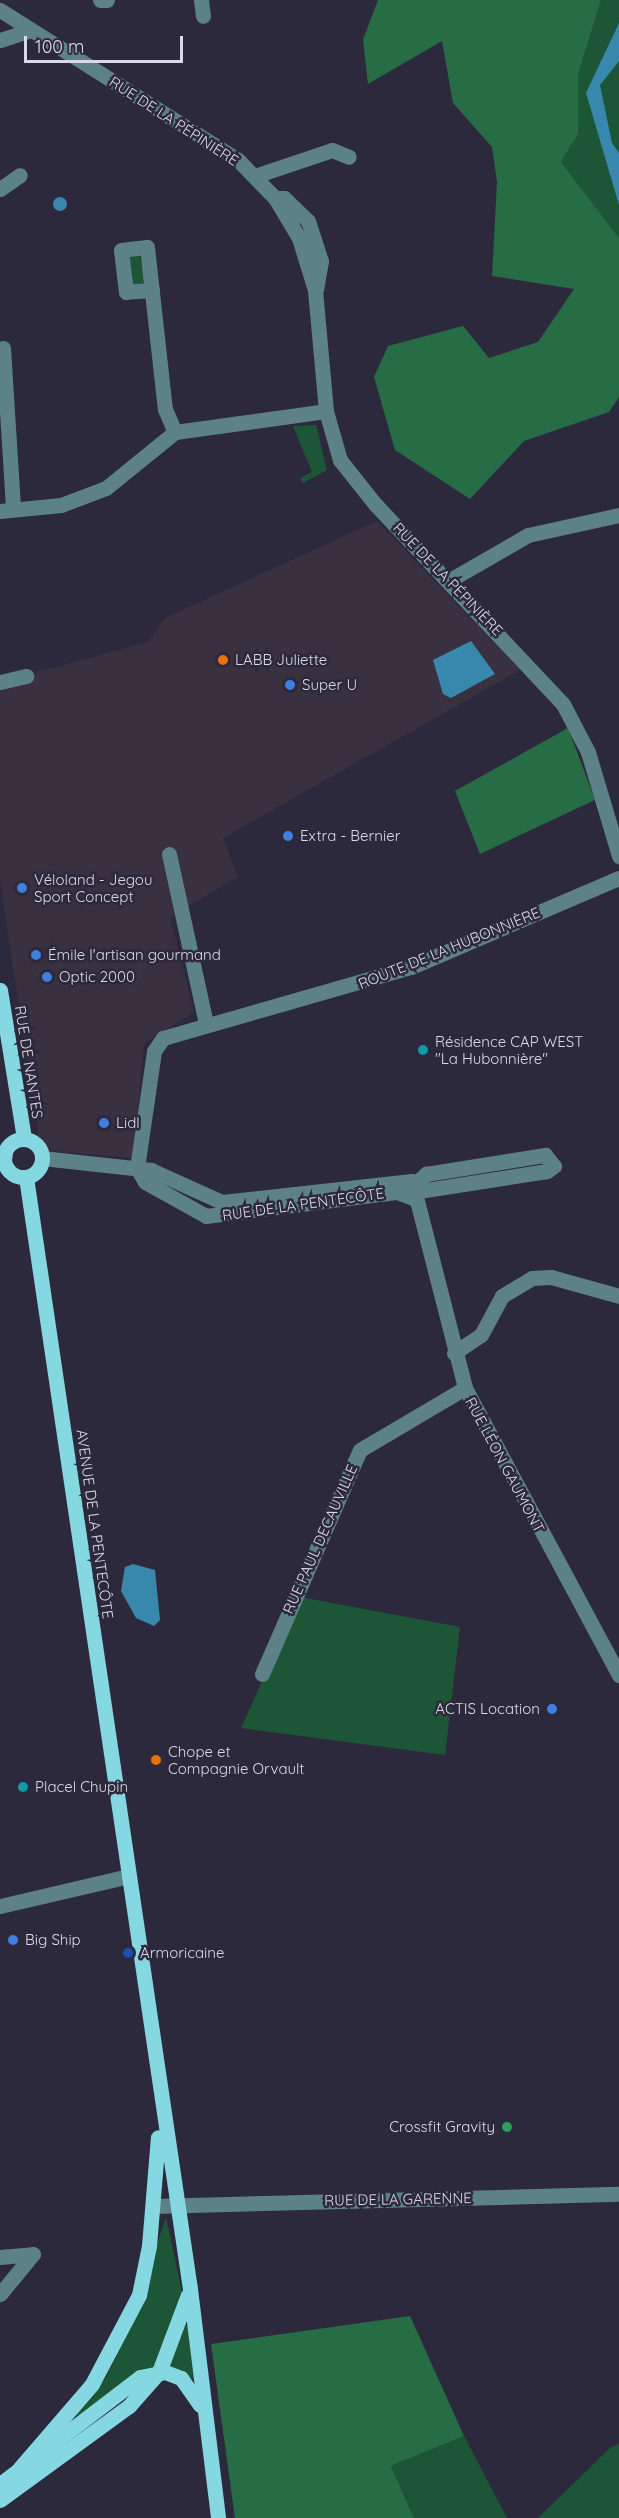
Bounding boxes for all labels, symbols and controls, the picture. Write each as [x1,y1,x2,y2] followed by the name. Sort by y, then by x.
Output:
[27,24,186,62] scale bar
[35,35,84,58] text: 100 m
[106,73,242,169] street label: RUE DE LA PÉPINIÈRE
[389,519,507,639] street label: RUE DE LA PÉPINIÈRE
[235,651,327,669] place label: LABB Juliette
[216,653,230,667] marker: LABB Juliette
[302,676,357,694] place label: Super U
[283,678,297,692] marker: Super U
[300,827,400,845] place label: Extra - Bernier
[281,829,295,843] marker: Extra - Bernier
[34,870,152,905] place label: Véloland - Jegou Sport Concept
[15,881,29,895] marker: Véloland - Jegou Sport Concept
[356,903,542,993] street label: ROUTE DE LA HUBONNIÈRE
[48,946,221,964] place label: Émile l'artisan gourmand
[29,948,43,962] marker: Émile l'artisan gourmand
[59,968,135,986] place label: Optic 2000
[40,970,54,984] marker: Optic 2000
[11,1004,47,1120] street label: RUE DE NANTES
[435,1032,583,1067] place label: Résidence CAP WEST "La Hubonnière"
[416,1043,430,1057] marker: Résidence CAP WEST "La Hubonnière"
[116,1114,140,1132] place label: Lidl
[97,1116,111,1130] marker: Lidl
[221,1184,385,1224] street label: RUE DE LA PENTECÔTE
[462,1394,548,1536] street label: RUE LÉON GAUMONT
[73,1428,117,1620] street label: AVENUE DE LA PENTECÔTE
[279,1462,361,1616] street label: RUE PAUL DECAUVILLE
[435,1700,540,1718] place label: ACTIS Location
[545,1702,559,1716] marker: ACTIS Location
[168,1742,304,1777] place label: Chope et Compagnie Orvault
[149,1753,163,1767] marker: Chope et Compagnie Orvault
[35,1778,128,1796] place label: Placel Chupin
[16,1780,30,1794] marker: Placel Chupin
[25,1931,81,1949] place label: Big Ship
[6,1933,20,1947] marker: Big Ship
[140,1944,224,1962] place label: Armoricaine
[121,1946,135,1960] marker: Armoricaine
[389,2118,495,2136] place label: Crossfit Gravity
[500,2120,514,2134] marker: Crossfit Gravity
[324,2189,472,2209] street label: RUE DE LA GARENNE

